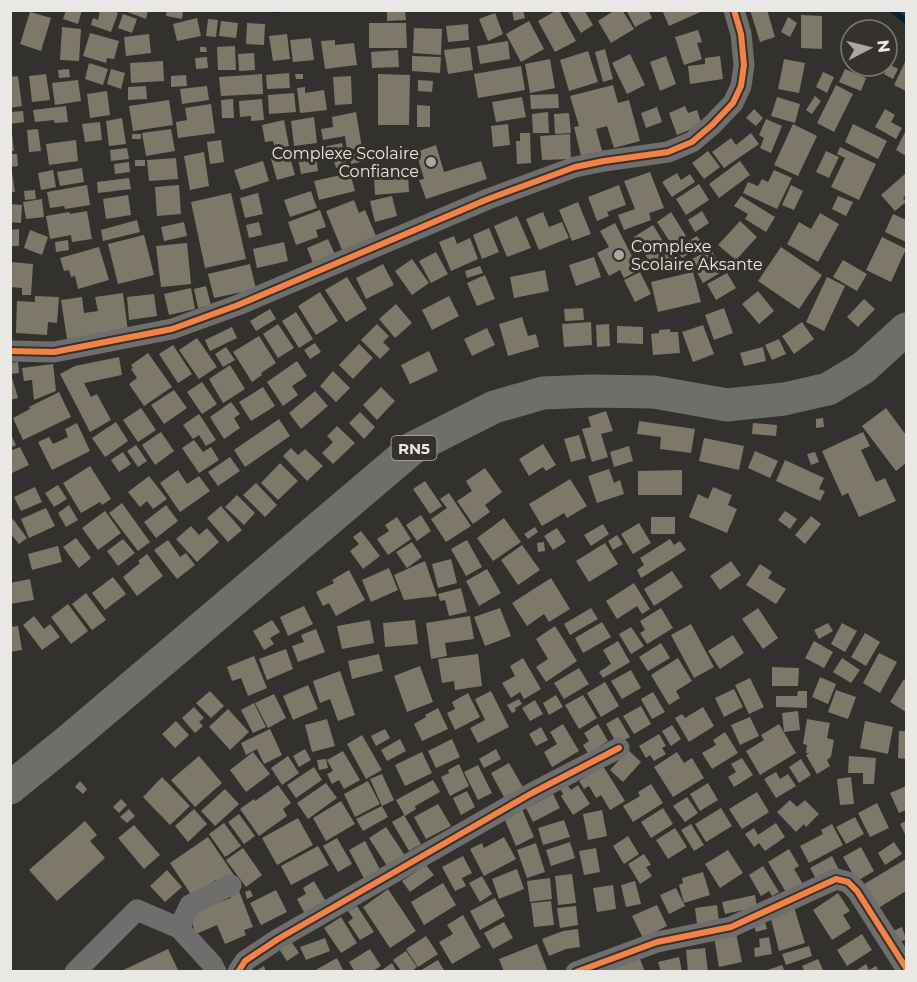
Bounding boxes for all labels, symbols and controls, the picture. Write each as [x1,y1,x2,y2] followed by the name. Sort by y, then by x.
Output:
[839,18,899,78] north arrow
[873,39,894,54] text: N
[272,144,419,181] place label: Complexe Scolaire Confiance
[424,155,438,169] marker: Complexe Scolaire Confiance
[631,237,763,274] place label: Complexe Scolaire Aksante
[612,248,626,262] marker: Complexe Scolaire Aksante
[392,436,436,460] road number: RN5

